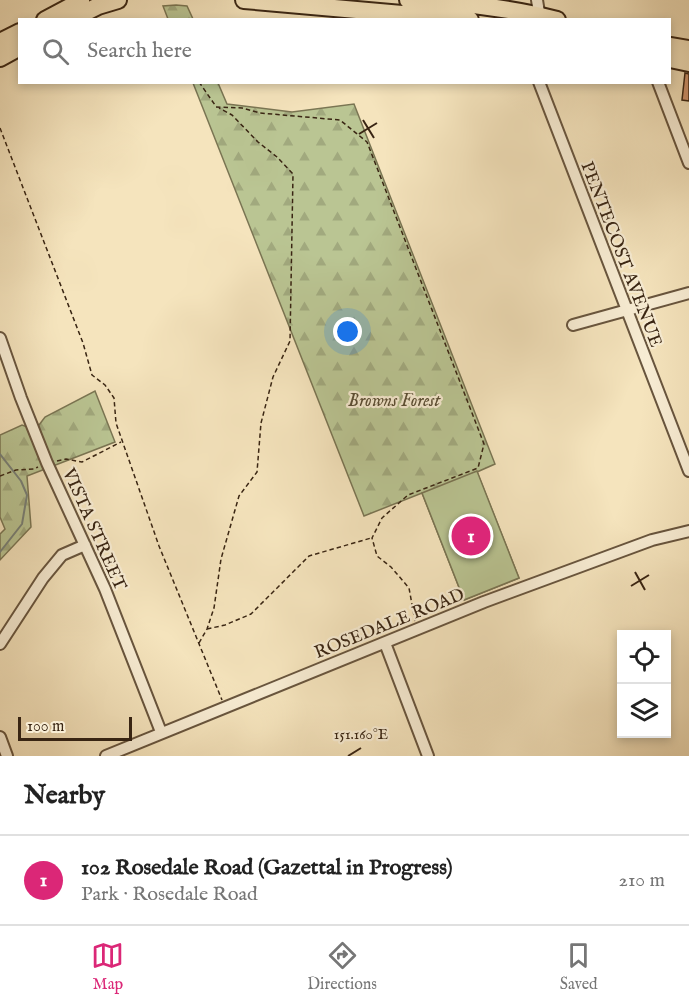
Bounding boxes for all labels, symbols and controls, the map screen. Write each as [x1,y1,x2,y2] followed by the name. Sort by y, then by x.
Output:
[18,18,671,84] search box
[39,35,72,68] icon: search
[87,37,192,65] text: Search here
[575,158,667,351] street label: PENTECOST AVENUE
[333,317,362,346] your location
[348,390,441,413] park label: Browns Forest
[56,464,131,594] street label: VISTA STREET
[452,514,490,558] pin: 1
[311,584,468,665] street label: ROSEDALE ROAD
[617,630,671,738] map controls
[617,630,671,684] button: locate
[617,684,671,738] button: layers
[18,714,132,742] scale bar
[27,717,64,737] text: 100 m
[334,725,388,744] text: 151.160°E
[24,779,105,812] text: Nearby
[81,854,453,882] text: 102 Rosedale Road (Gazettal in Progress)
[40,868,47,893] text: 1
[619,868,665,893] text: 210 m
[81,882,258,907] text: Park · Rosedale Road
[91,939,124,995] tab: Map
[307,939,377,995] tab: Directions
[560,939,598,995] tab: Saved

